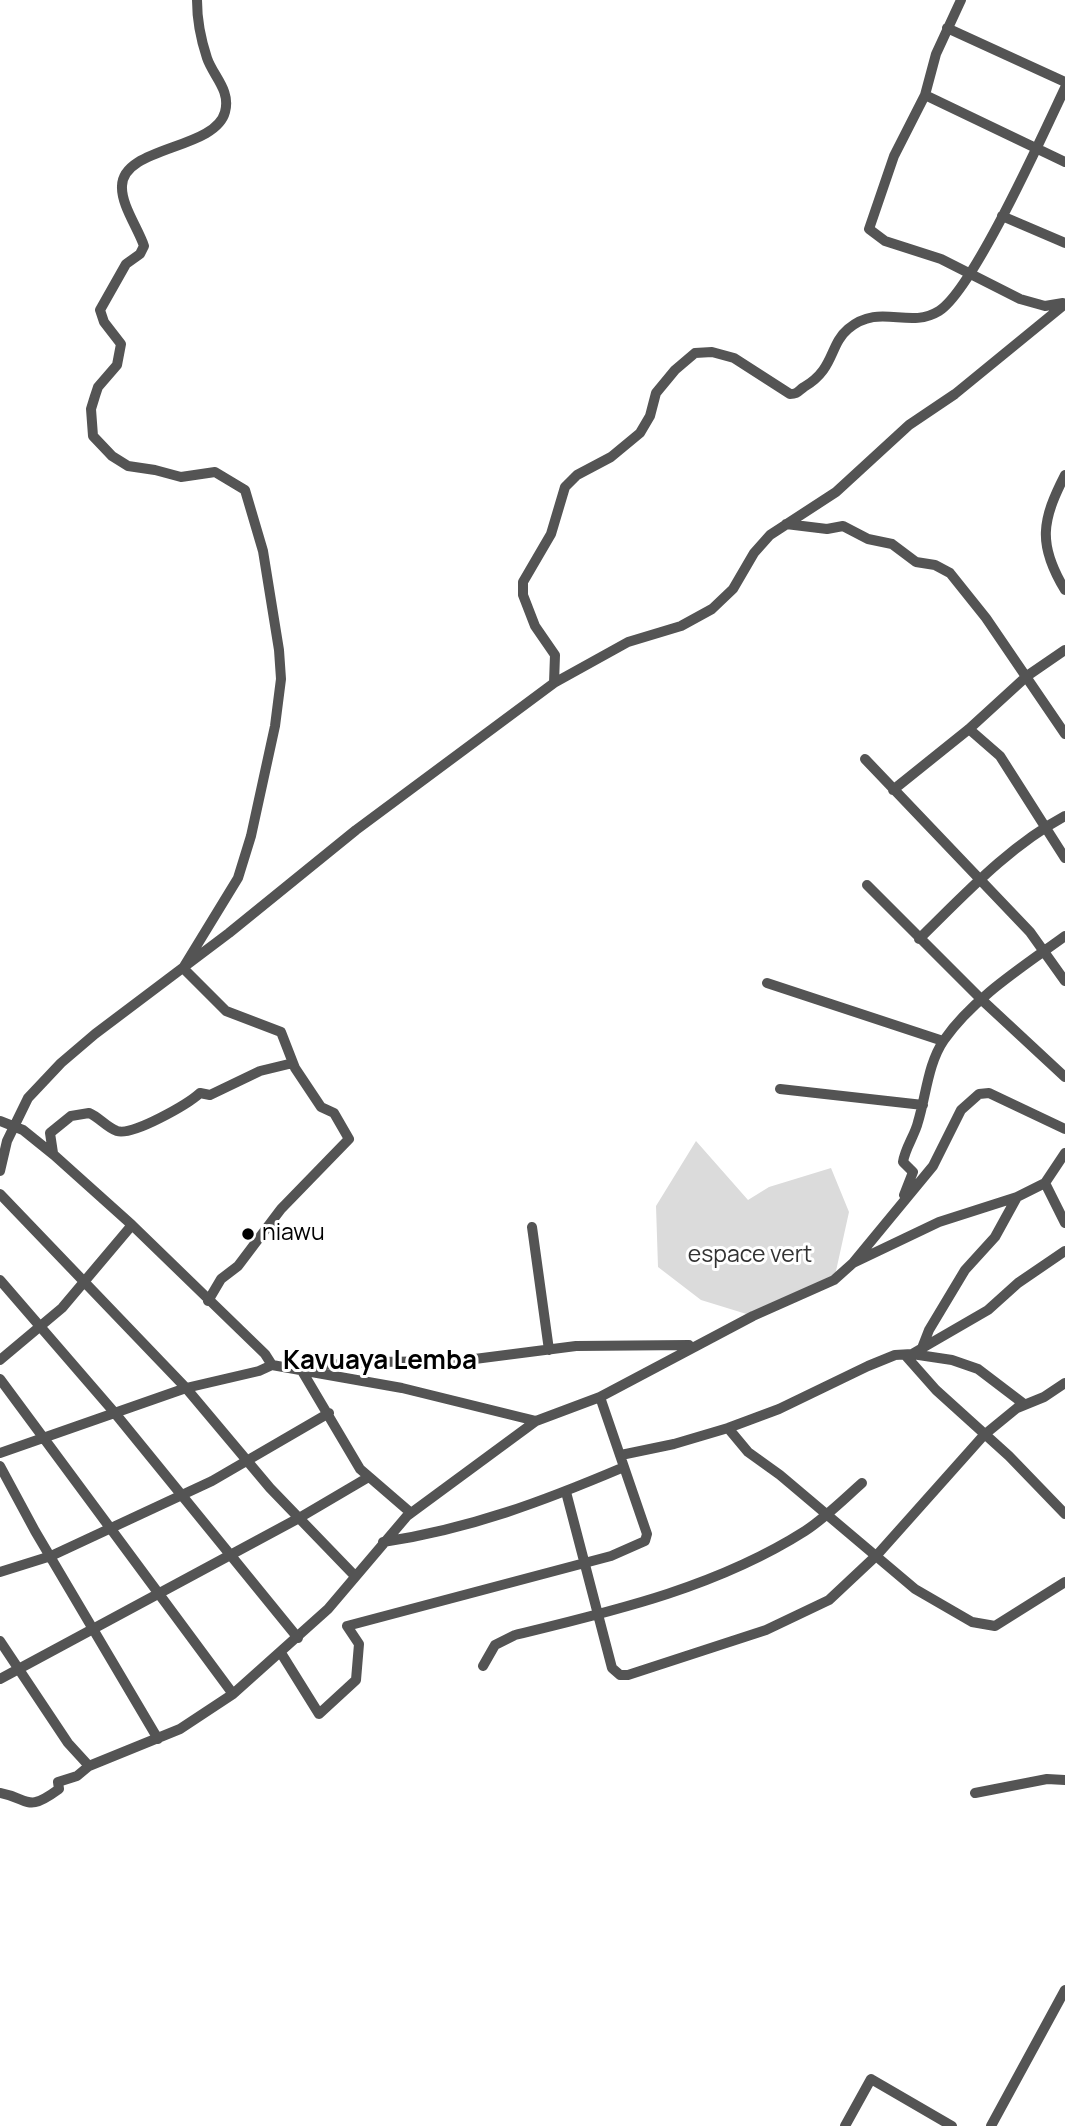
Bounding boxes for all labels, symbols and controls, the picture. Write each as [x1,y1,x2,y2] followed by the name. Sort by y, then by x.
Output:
[262,1220,325,1248] place label: niawu
[240,1226,256,1242] marker: niawu
[688,1242,812,1270] park label: espace vert
[283,1346,477,1378] district label: Kavuaya Lemba

